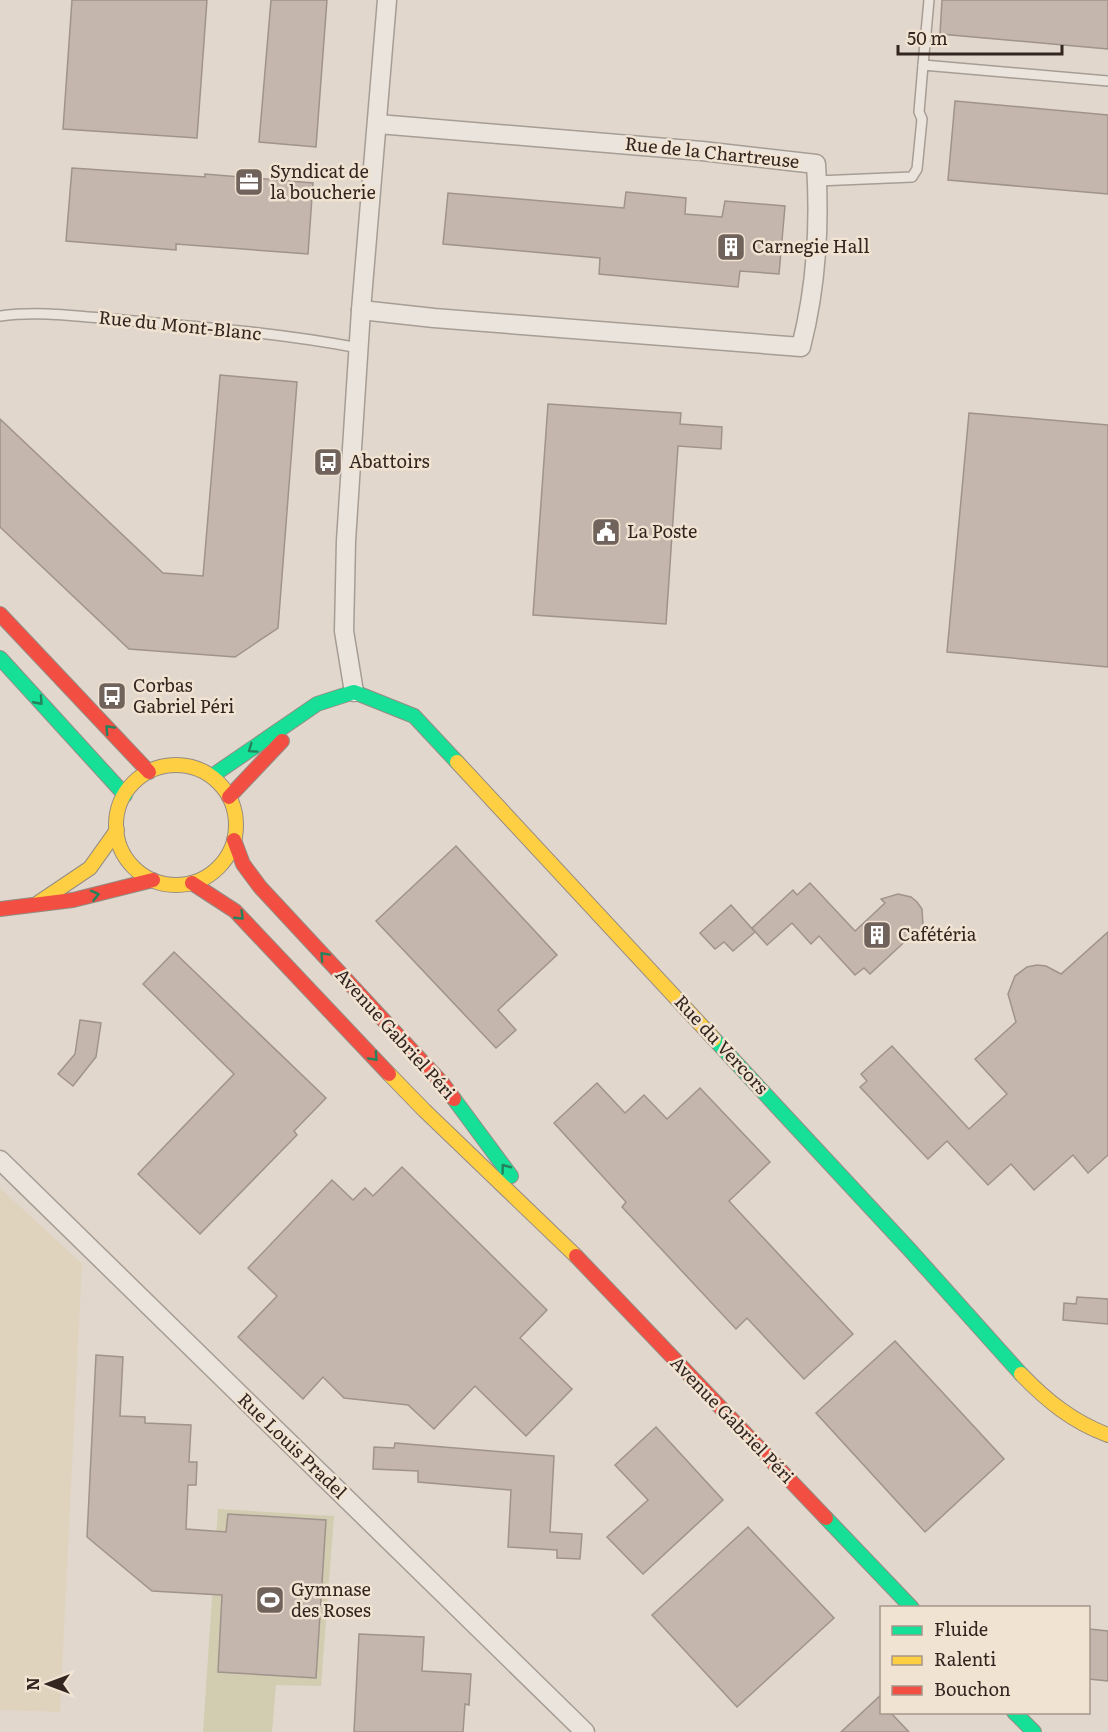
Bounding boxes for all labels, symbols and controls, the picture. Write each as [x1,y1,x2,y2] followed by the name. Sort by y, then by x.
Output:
[898,18,1062,56] scale bar
[907,24,948,51] text: 50 m
[624,129,801,174] street label: Rue de la Chartreuse
[270,157,376,205] place label: Syndicat de la boucherie
[233,166,265,198] office icon: Syndicat de la boucherie
[715,231,747,263] building icon: Carnegie Hall
[752,232,869,259] place label: Carnegie Hall
[97,303,263,346] street label: Rue du Mont-Blanc
[312,446,344,478] bus stop icon: Abattoirs
[349,447,430,474] place label: Abattoirs
[590,516,622,548] public building icon: La Poste
[627,517,697,544] place label: La Poste
[133,671,234,719] place label: Corbas Gabriel Péri
[96,680,128,712] bus stop icon: Corbas Gabriel Péri
[32,695,43,705] one-way arrow
[105,726,116,736] one-way arrow
[247,742,258,753] one-way arrow
[90,889,100,902] one-way arrow
[232,909,243,920] one-way arrow
[861,919,893,951] building icon: Cafétéria
[898,920,977,947] place label: Cafétéria
[320,952,331,963] one-way arrow
[330,962,462,1104] street label: Avenue Gabriel Péri
[669,988,775,1100] street label: Rue du Vercors
[367,1051,378,1061] one-way arrow
[502,1163,513,1174] one-way arrow
[665,1349,801,1489] street label: Avenue Gabriel Péri
[232,1386,354,1504] street label: Rue Louis Pradel
[291,1575,371,1623] place label: Gymnase des Roses
[254,1584,286,1616] sports icon: Gymnase des Roses
[880,1606,1090,1714] legend
[934,1615,988,1642] text: Fluide
[934,1645,996,1672] text: Ralenti
[18,1654,78,1714] north arrow
[934,1675,1011,1702] text: Bouchon
[20,1677,44,1691] text: N

